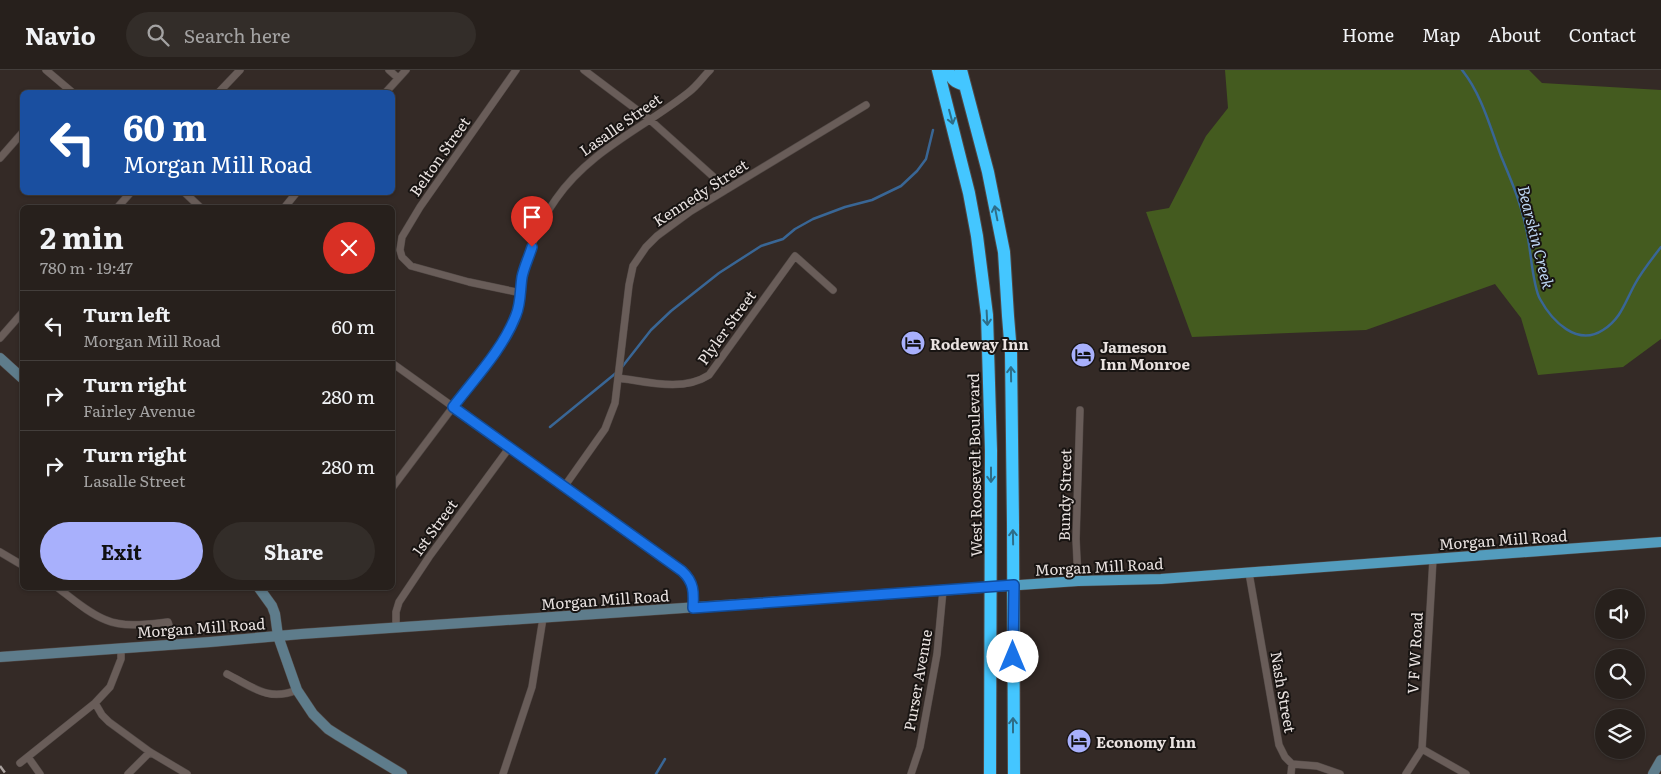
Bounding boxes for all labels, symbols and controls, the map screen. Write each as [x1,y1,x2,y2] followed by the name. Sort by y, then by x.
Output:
[126,12,476,57] search box
[25,17,96,52] text: Navio
[144,21,172,49] icon: search
[184,21,290,49] text: Search here
[1342,21,1394,48] text: Home
[1422,21,1460,48] text: Map
[1488,21,1541,48] text: About
[1569,21,1636,48] text: Contact
[574,87,666,161] street label: Lasalle Street
[123,100,207,152] text: 60 m
[947,109,956,125] one-way arrow
[40,110,105,175] icon: left
[403,111,475,201] street label: Belton Street
[123,147,312,180] text: Morgan Mill Road
[648,153,752,231] street label: Kennedy Street
[1513,183,1562,292] water label: Bearskin Creek
[511,196,553,247] pin
[518,203,546,231] icon: arrive
[991,205,1000,221] one-way arrow
[40,214,124,258] text: 2 min
[323,222,375,274] button: close
[40,255,133,279] text: 780 m · 19:47
[691,285,761,369] street label: Plyler Street
[83,300,170,328] text: Turn left
[983,310,992,326] one-way arrow
[40,312,68,340] icon: left
[332,312,375,340] text: 60 m
[83,328,221,352] text: Morgan Mill Road
[900,330,926,356] hotel icon: Rodeway Inn
[930,332,1029,355] place label: Rodeway Inn
[1100,335,1190,375] place label: Jameson Inn Monroe
[1070,342,1096,368] hotel icon: Jameson Inn Monroe
[1006,366,1016,382] one-way arrow
[83,370,187,398] text: Turn right
[961,373,987,557] street label: West Roosevelt Boulevard
[40,382,68,410] icon: right
[322,382,375,410] text: 280 m
[83,398,195,422] text: Fairley Avenue
[83,440,187,468] text: Turn right
[1052,449,1076,541] street label: Bundy Street
[40,452,68,480] icon: right
[322,452,375,480] text: 280 m
[986,466,996,483] one-way arrow
[83,468,185,492] text: Lasalle Street
[406,494,462,560] street label: 1st Street
[40,522,203,580] button: Exit
[213,522,375,580] button: Share
[1438,523,1568,555] street label: Morgan Mill Road
[1008,529,1018,545] one-way arrow
[1034,551,1164,581] street label: Morgan Mill Road
[540,583,670,615] street label: Morgan Mill Road
[1595,589,1645,759] map controls
[1595,589,1645,639] button: sound
[136,611,266,643] street label: Morgan Mill Road
[1400,611,1428,695] street label: V F W Road
[897,627,937,733] street label: Purser Avenue
[986,630,1038,682] position arrow
[1266,649,1302,735] street label: Nash Street
[1595,649,1645,699] button: search
[1595,709,1645,759] button: layers
[1008,718,1018,734] one-way arrow
[1066,728,1092,754] hotel icon: Economy Inn
[1096,730,1197,753] place label: Economy Inn

